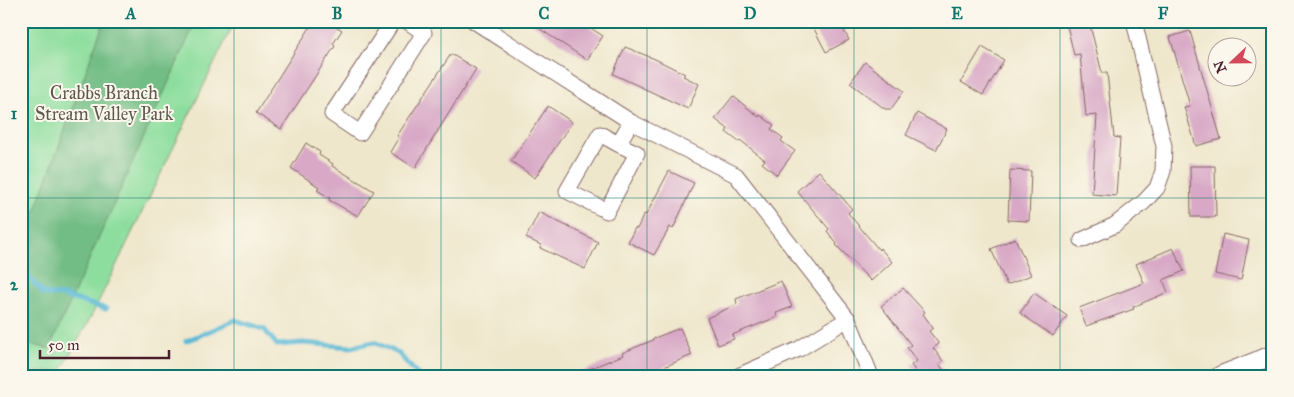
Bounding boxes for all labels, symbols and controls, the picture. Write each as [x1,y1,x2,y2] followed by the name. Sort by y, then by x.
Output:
[125,4,137,23] text: A
[332,4,342,23] text: B
[539,4,550,23] text: C
[744,4,757,23] text: D
[951,4,963,23] text: E
[1158,4,1169,23] text: F
[1206,38,1256,88] north arrow
[1210,58,1231,75] text: N
[35,82,174,125] park label: Crabbs Branch Stream Valley Park
[11,104,18,123] text: 1
[10,275,19,294] text: 2
[40,327,169,359] scale bar
[48,336,80,354] text: 50 m

